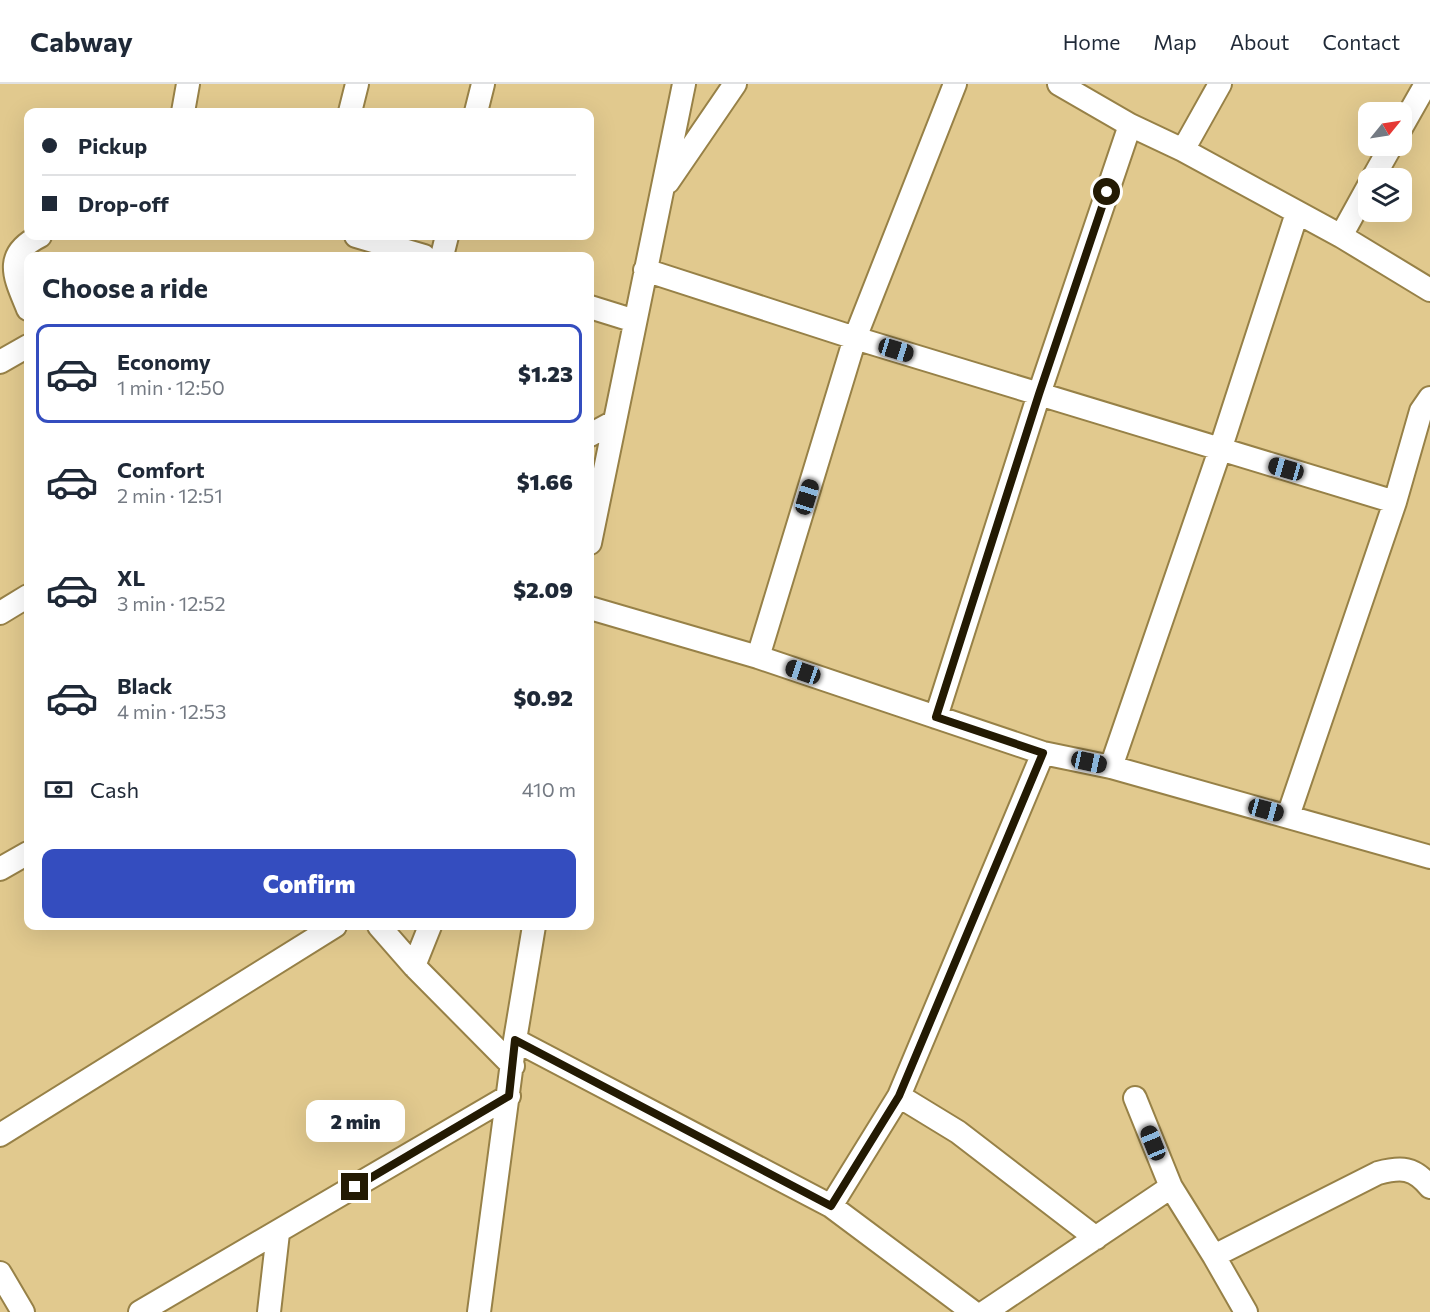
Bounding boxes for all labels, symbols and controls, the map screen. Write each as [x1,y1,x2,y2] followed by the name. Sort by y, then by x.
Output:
[30,24,133,58] text: Cabway
[1063,29,1120,54] text: Home
[1153,29,1197,54] text: Map
[1230,29,1289,54] text: About
[1322,29,1400,54] text: Contact
[1358,102,1412,156] north arrow
[1358,102,1412,222] map controls
[78,132,147,159] text: Pickup
[1358,168,1412,222] button: layers
[1093,178,1120,205] route start
[78,190,169,217] text: Drop-off
[42,271,208,304] text: Choose a ride
[876,336,916,364] car
[45,347,99,401] icon: car
[117,348,211,375] text: Economy
[518,360,573,387] text: $1.23
[117,375,225,399] text: 1 min · 12:50
[45,455,99,509] icon: car
[1266,455,1306,483] car
[117,456,205,483] text: Comfort
[517,468,573,495] text: $1.66
[793,477,821,517] car
[117,483,223,507] text: 2 min · 12:51
[45,563,99,617] icon: car
[117,564,145,591] text: XL
[513,576,573,603] text: $2.09
[117,591,226,615] text: 3 min · 12:52
[783,658,823,686] car
[45,671,99,725] icon: car
[117,672,172,699] text: Black
[514,684,573,711] text: $0.92
[117,699,227,723] text: 4 min · 12:53
[1070,749,1108,775] car
[42,773,75,806] icon: cash
[90,776,139,803] text: Cash
[522,777,576,801] text: 410 m
[1246,797,1286,823] car
[42,849,576,918] button: Confirm
[306,1100,404,1142] callout: 2 min
[330,1109,381,1133] text: 2 min
[1138,1123,1168,1163] car
[341,1173,368,1200] route end

